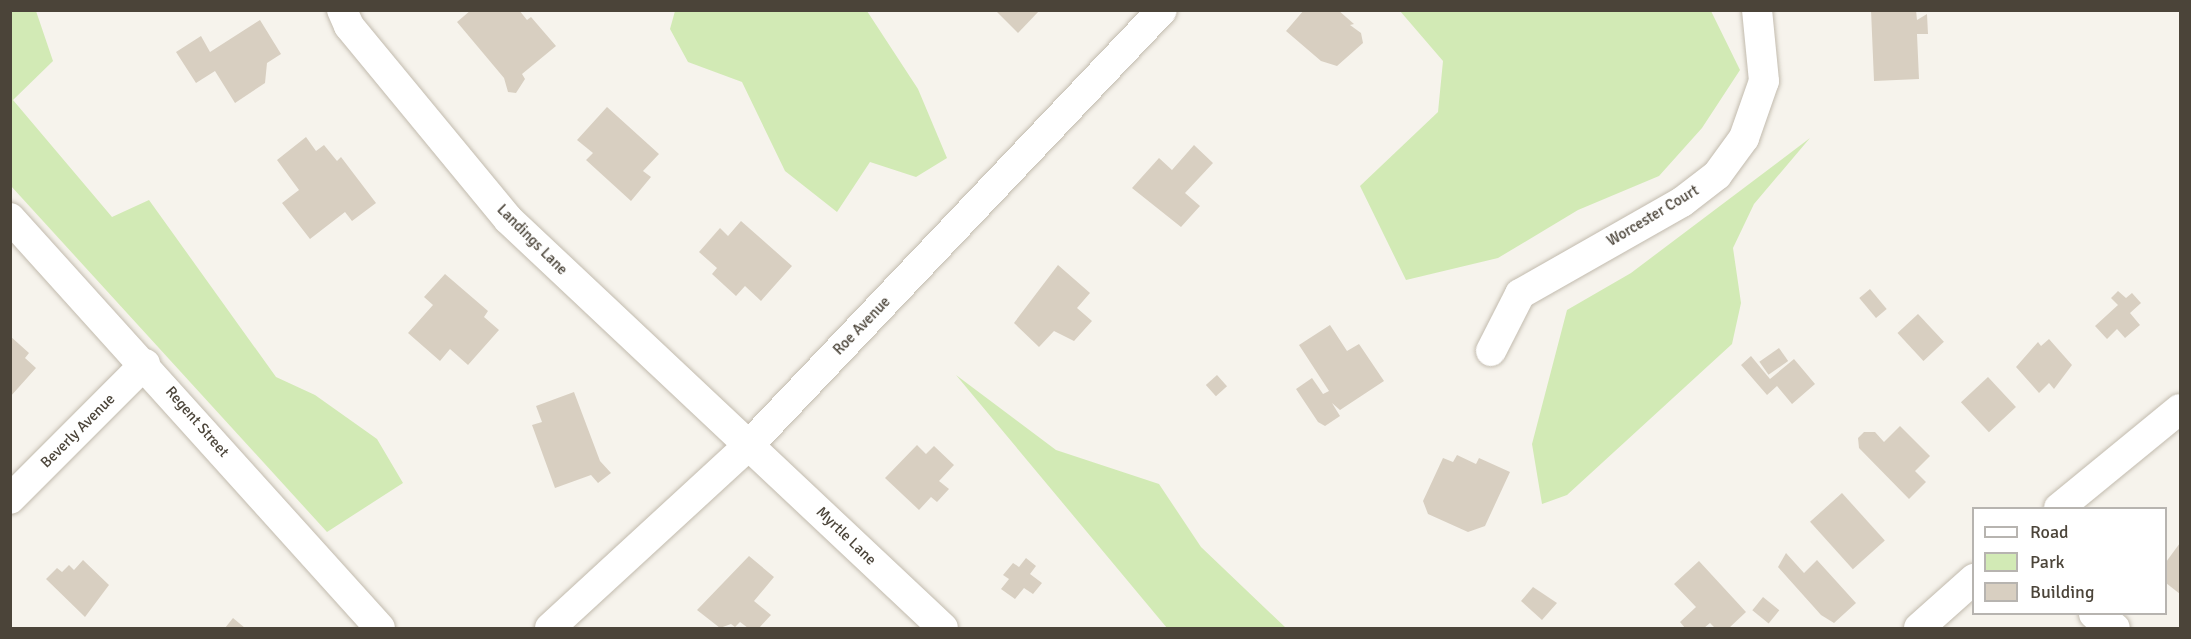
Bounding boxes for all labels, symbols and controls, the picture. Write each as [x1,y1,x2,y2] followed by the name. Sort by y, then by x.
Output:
[1604,182,1702,250] street label: Worcester Court
[493,201,571,279] street label: Landings Lane
[830,293,894,359] street label: Roe Avenue
[161,383,233,461] street label: Regent Street
[37,390,119,472] street label: Beverly Avenue
[812,503,880,569] street label: Myrtle Lane
[1972,507,2167,615] legend
[2030,521,2069,543] text: Road
[2030,551,2065,573] text: Park
[2030,581,2094,603] text: Building

